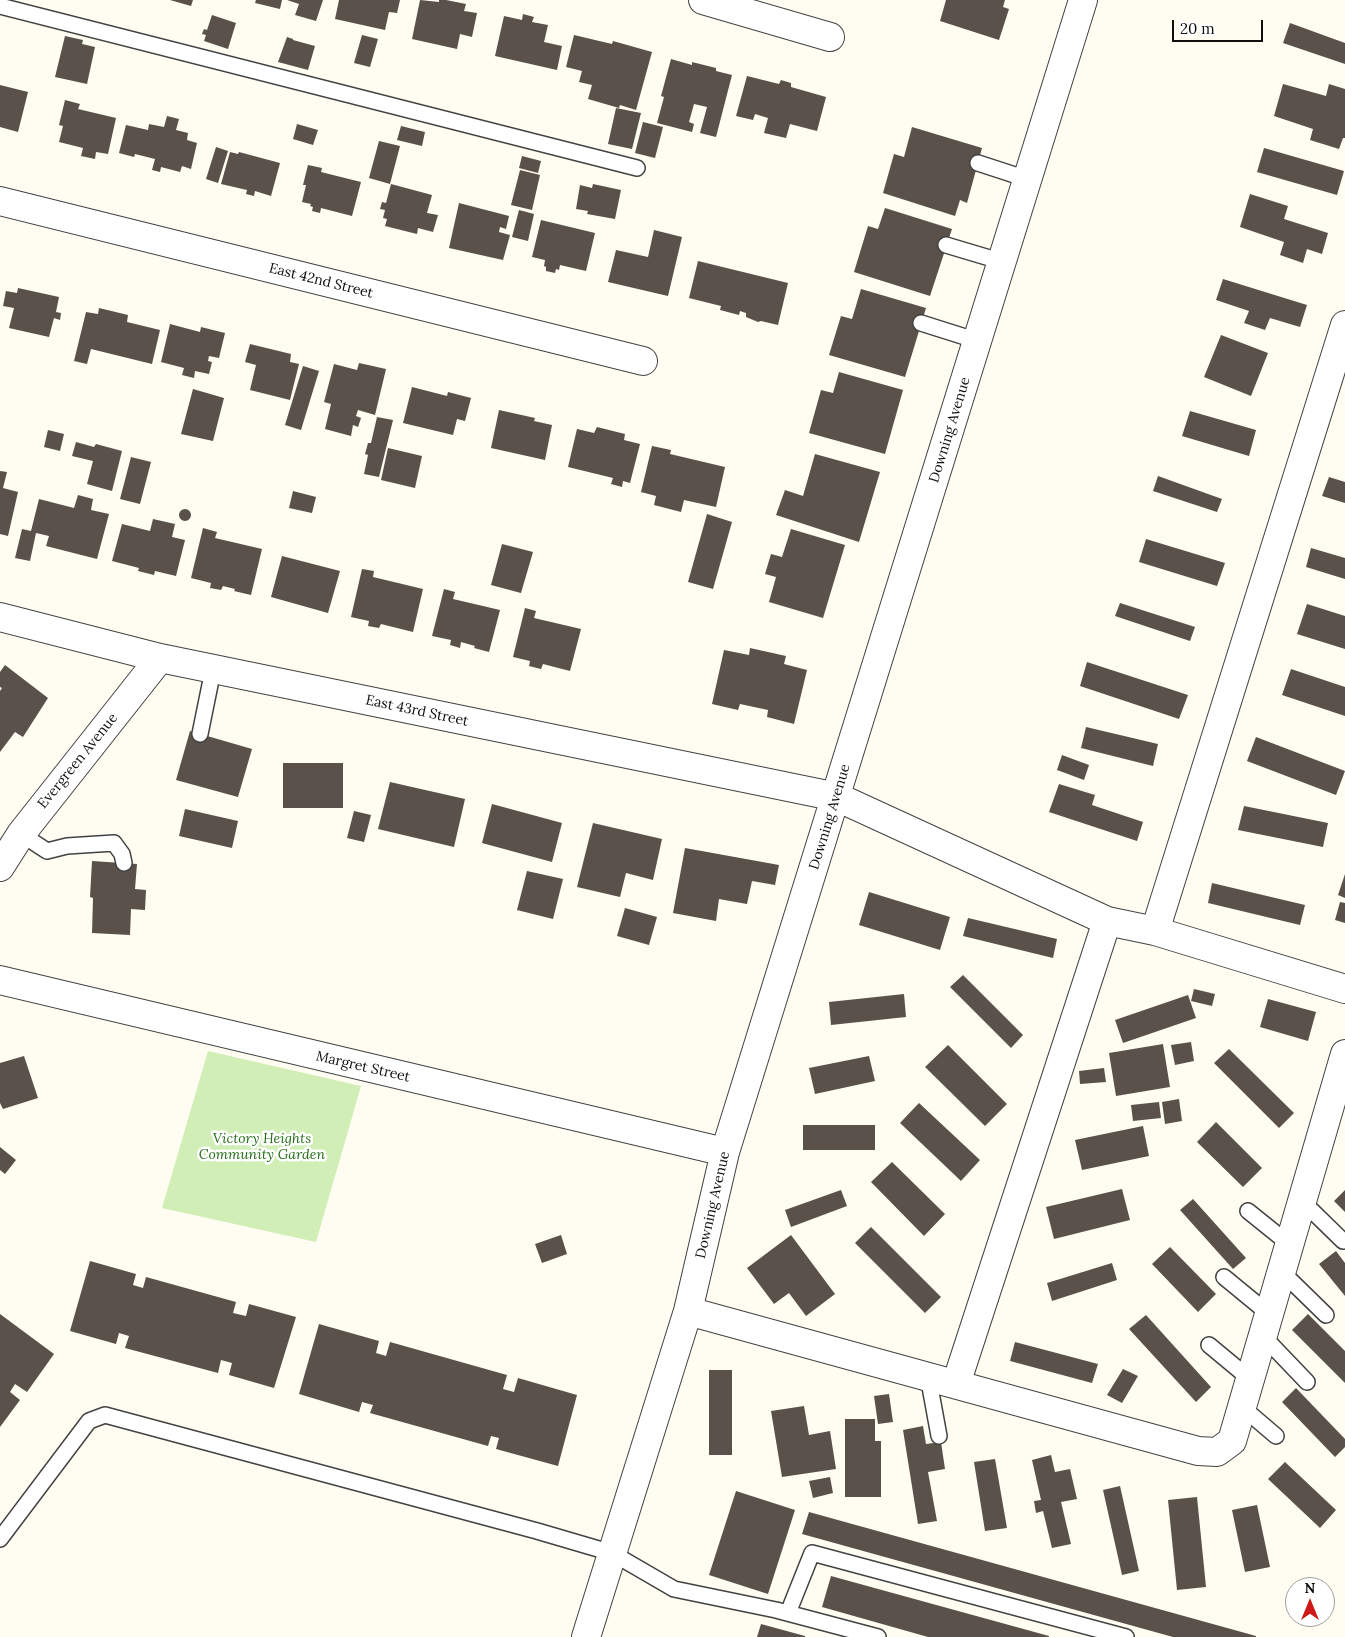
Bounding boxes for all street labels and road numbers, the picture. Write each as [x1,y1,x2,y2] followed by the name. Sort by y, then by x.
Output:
[267,260,375,302] street label: East 42nd Street
[926,375,974,485] street label: Downing Avenue
[364,692,470,730] street label: East 43rd Street
[34,710,122,812] street label: Evergreen Avenue
[806,762,854,872] street label: Downing Avenue
[314,1048,412,1086] street label: Margret Street
[692,1150,734,1260] street label: Downing Avenue

